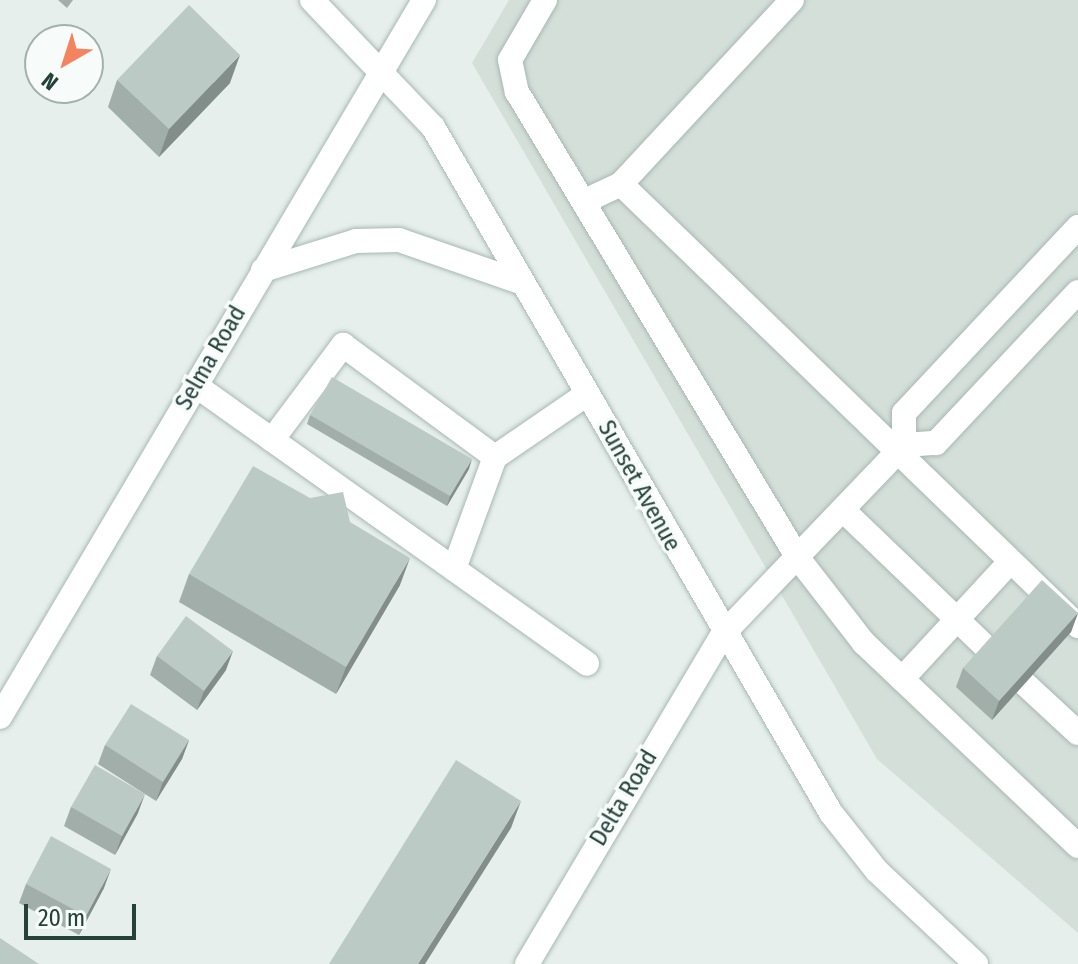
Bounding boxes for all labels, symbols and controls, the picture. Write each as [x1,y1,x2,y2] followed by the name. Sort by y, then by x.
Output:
[24,24,104,104] north arrow
[36,67,63,96] text: N
[170,301,252,415] street label: Selma Road
[591,416,687,556] street label: Sunset Avenue
[584,745,664,851] street label: Delta Road
[28,888,140,938] scale bar
[38,904,85,932] text: 20 m

